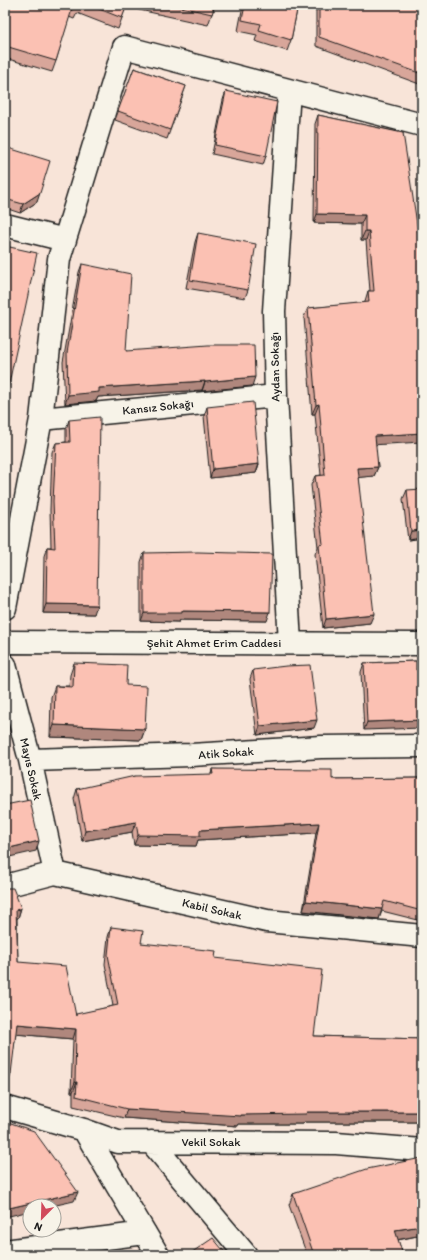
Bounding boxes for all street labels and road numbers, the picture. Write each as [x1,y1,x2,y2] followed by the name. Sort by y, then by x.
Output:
[267,332,283,402] street label: Aydan Sokağı
[122,396,194,418] street label: Kansız Sokağı
[147,636,281,650] street label: Şehit Ahmet Erim Caddesi
[17,737,45,802] street label: Mayıs Sokak
[198,744,255,762] street label: Atik Sokak
[181,895,244,923] street label: Kabil Sokak
[181,1135,241,1149] street label: Vekil Sokak

